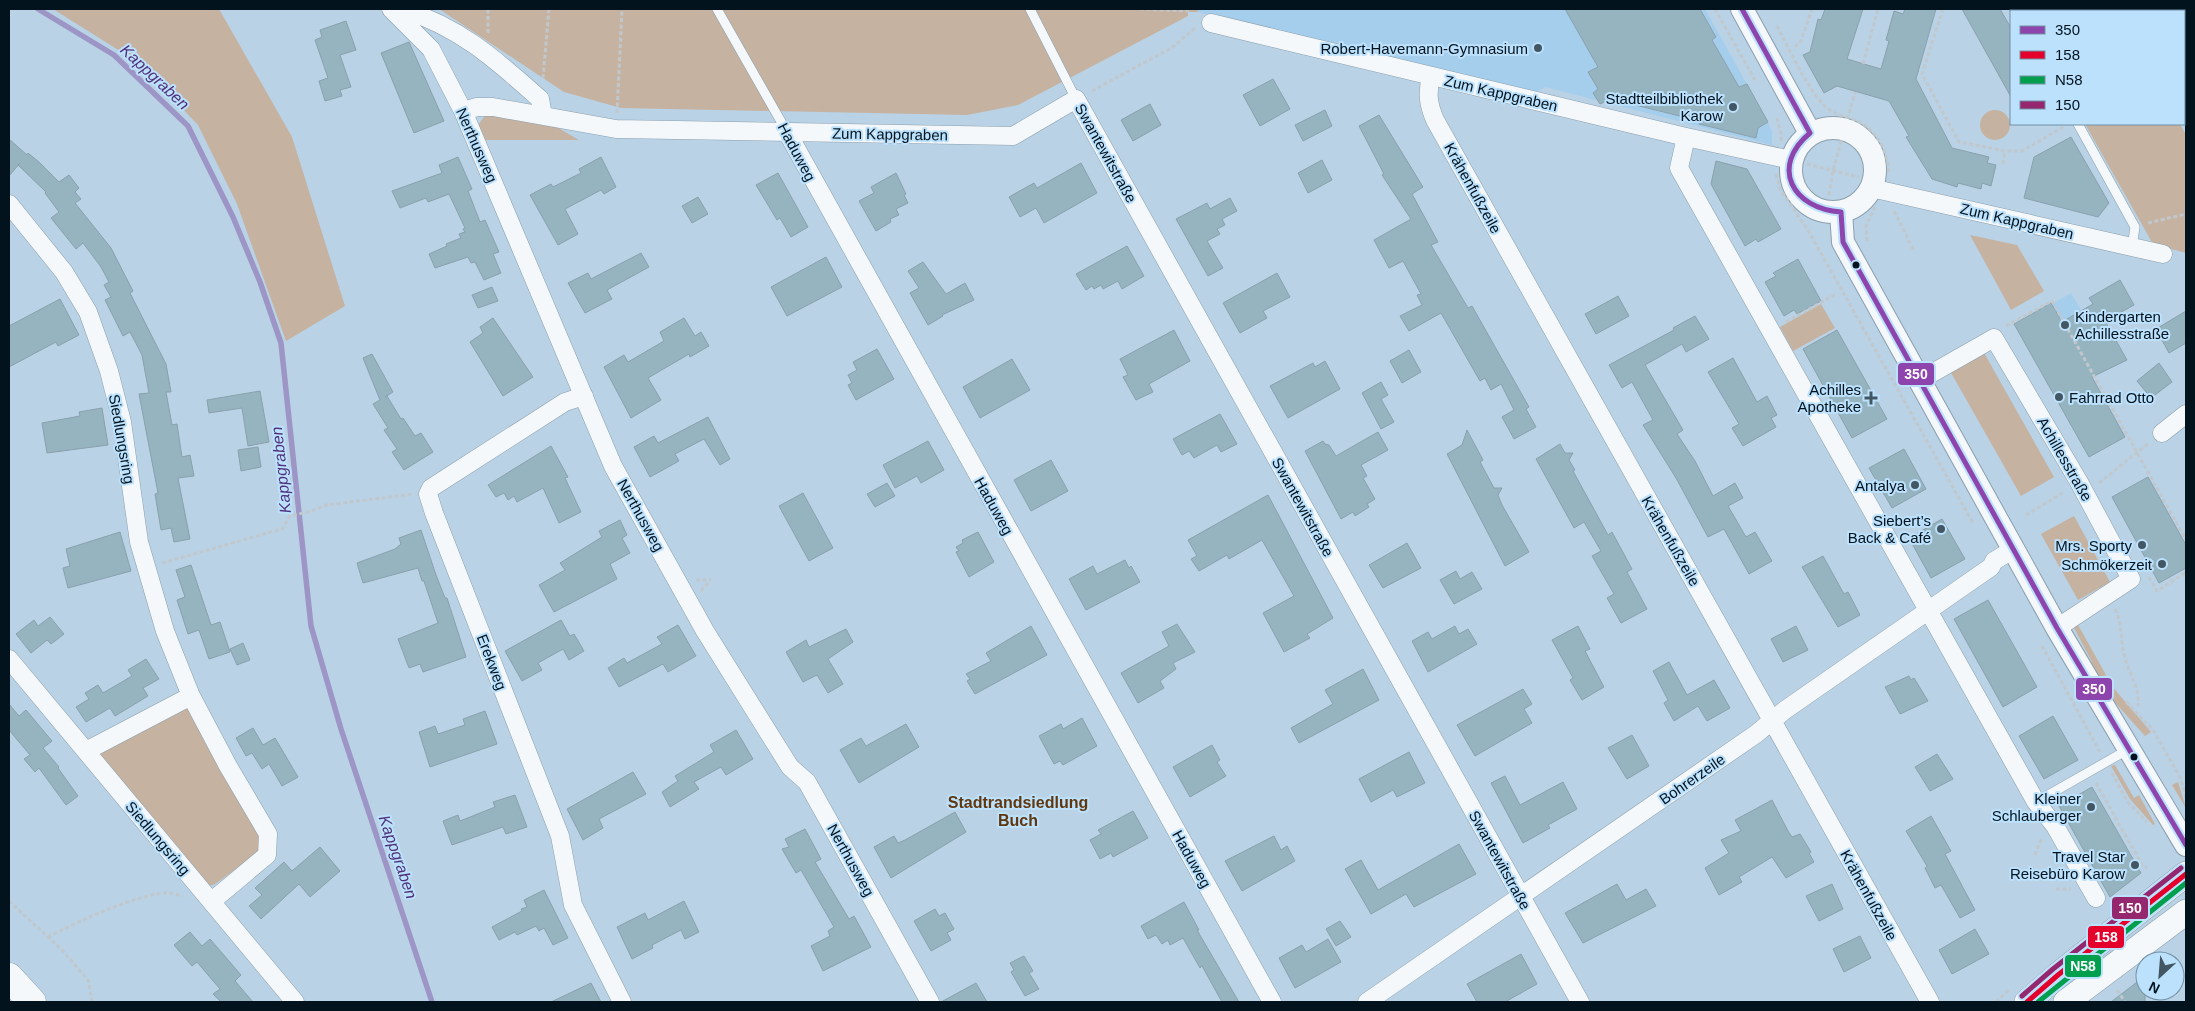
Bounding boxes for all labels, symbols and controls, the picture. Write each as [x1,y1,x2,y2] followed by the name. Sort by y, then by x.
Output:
[2010,10,2185,125] legend
[2055,21,2080,38] text: 350
[1320,40,1528,57] place label: Robert-Havemann-Gymnasium
[117,41,193,113] water label: Kappgraben
[1532,42,1544,54] marker: Robert-Havemann-Gymnasium
[2055,46,2080,63] text: 158
[2055,71,2083,88] text: N58
[1443,72,1559,114] street label: Zum Kappgraben
[1605,90,1723,124] place label: Stadtteilbibliothek Karow
[2055,96,2080,113] text: 150
[1072,100,1140,206] street label: Swantewitstraße
[1727,101,1739,113] marker: Stadtteilbibliothek Karow
[453,105,501,185] street label: Nerthusweg
[775,120,819,184] street label: Haduweg
[832,124,948,144] street label: Zum Kappgraben
[1441,140,1505,236] street label: Krähenfußzeile
[1959,200,2075,242] street label: Zum Kappgraben
[1851,260,1861,270] unlabelled marker
[2075,308,2169,342] place label: Kindergarten Achillesstraße
[2059,319,2071,331] marker: Kindergarten Achillesstraße
[1897,362,1935,386] line badge: 350
[1904,366,1928,382] text: 350
[1798,381,1861,415] place label: Achilles Apotheke
[2069,389,2154,406] place label: Fahrrad Otto
[2053,391,2065,403] marker: Fahrrad Otto
[1865,392,1877,404] marker: Achilles Apotheke
[106,393,138,485] street label: Siedlungsring
[2034,414,2096,504] street label: Achillesstraße
[268,426,294,514] water label: Kappgraben
[1269,454,1337,560] street label: Swantewitstraße
[971,474,1017,538] street label: Haduweg
[614,476,668,554] street label: Nerthusweg
[1855,477,1906,494] place label: Antalya
[1909,479,1921,491] marker: Antalya
[1638,493,1704,589] street label: Krähenfußzeile
[1848,512,1931,546] place label: Siebert’s Back & Café
[1935,523,1947,535] marker: Siebert’s Back & Café
[2055,537,2132,554] place label: Mrs. Sporty
[2136,539,2148,551] marker: Mrs. Sporty
[2061,556,2153,573] place label: Schmökerzeit
[2156,558,2168,570] marker: Schmökerzeit
[474,632,510,692] street label: Erekweg
[2075,677,2113,701] line badge: 350
[2082,681,2106,697] text: 350
[1656,750,1728,808] street label: Bohrerzeile
[2129,752,2139,762] unlabelled marker
[1992,790,2081,824] place label: Kleiner Schlauberger
[948,794,1088,829] district label: Stadtrandsiedlung Buch
[122,798,194,878] street label: Siedlungsring
[2085,801,2097,813] marker: Kleiner Schlauberger
[1466,807,1534,913] street label: Swantewitstraße
[376,813,420,901] water label: Kappgraben
[824,821,878,899] street label: Nerthusweg
[1169,827,1215,891] street label: Haduweg
[1837,847,1901,943] street label: Krähenfußzeile
[2010,848,2125,882] place label: Travel Star Reisebüro Karow
[2129,859,2141,871] marker: Travel Star Reisebüro Karow
[2111,896,2149,920] line badge: 150
[2118,900,2142,916] text: 150
[2087,925,2125,949] line badge: 158
[2094,929,2118,945] text: 158
[2135,951,2185,1001] north arrow
[2064,954,2102,978] line badge: N58
[2070,958,2096,974] text: N58
[2146,978,2162,997] text: N

